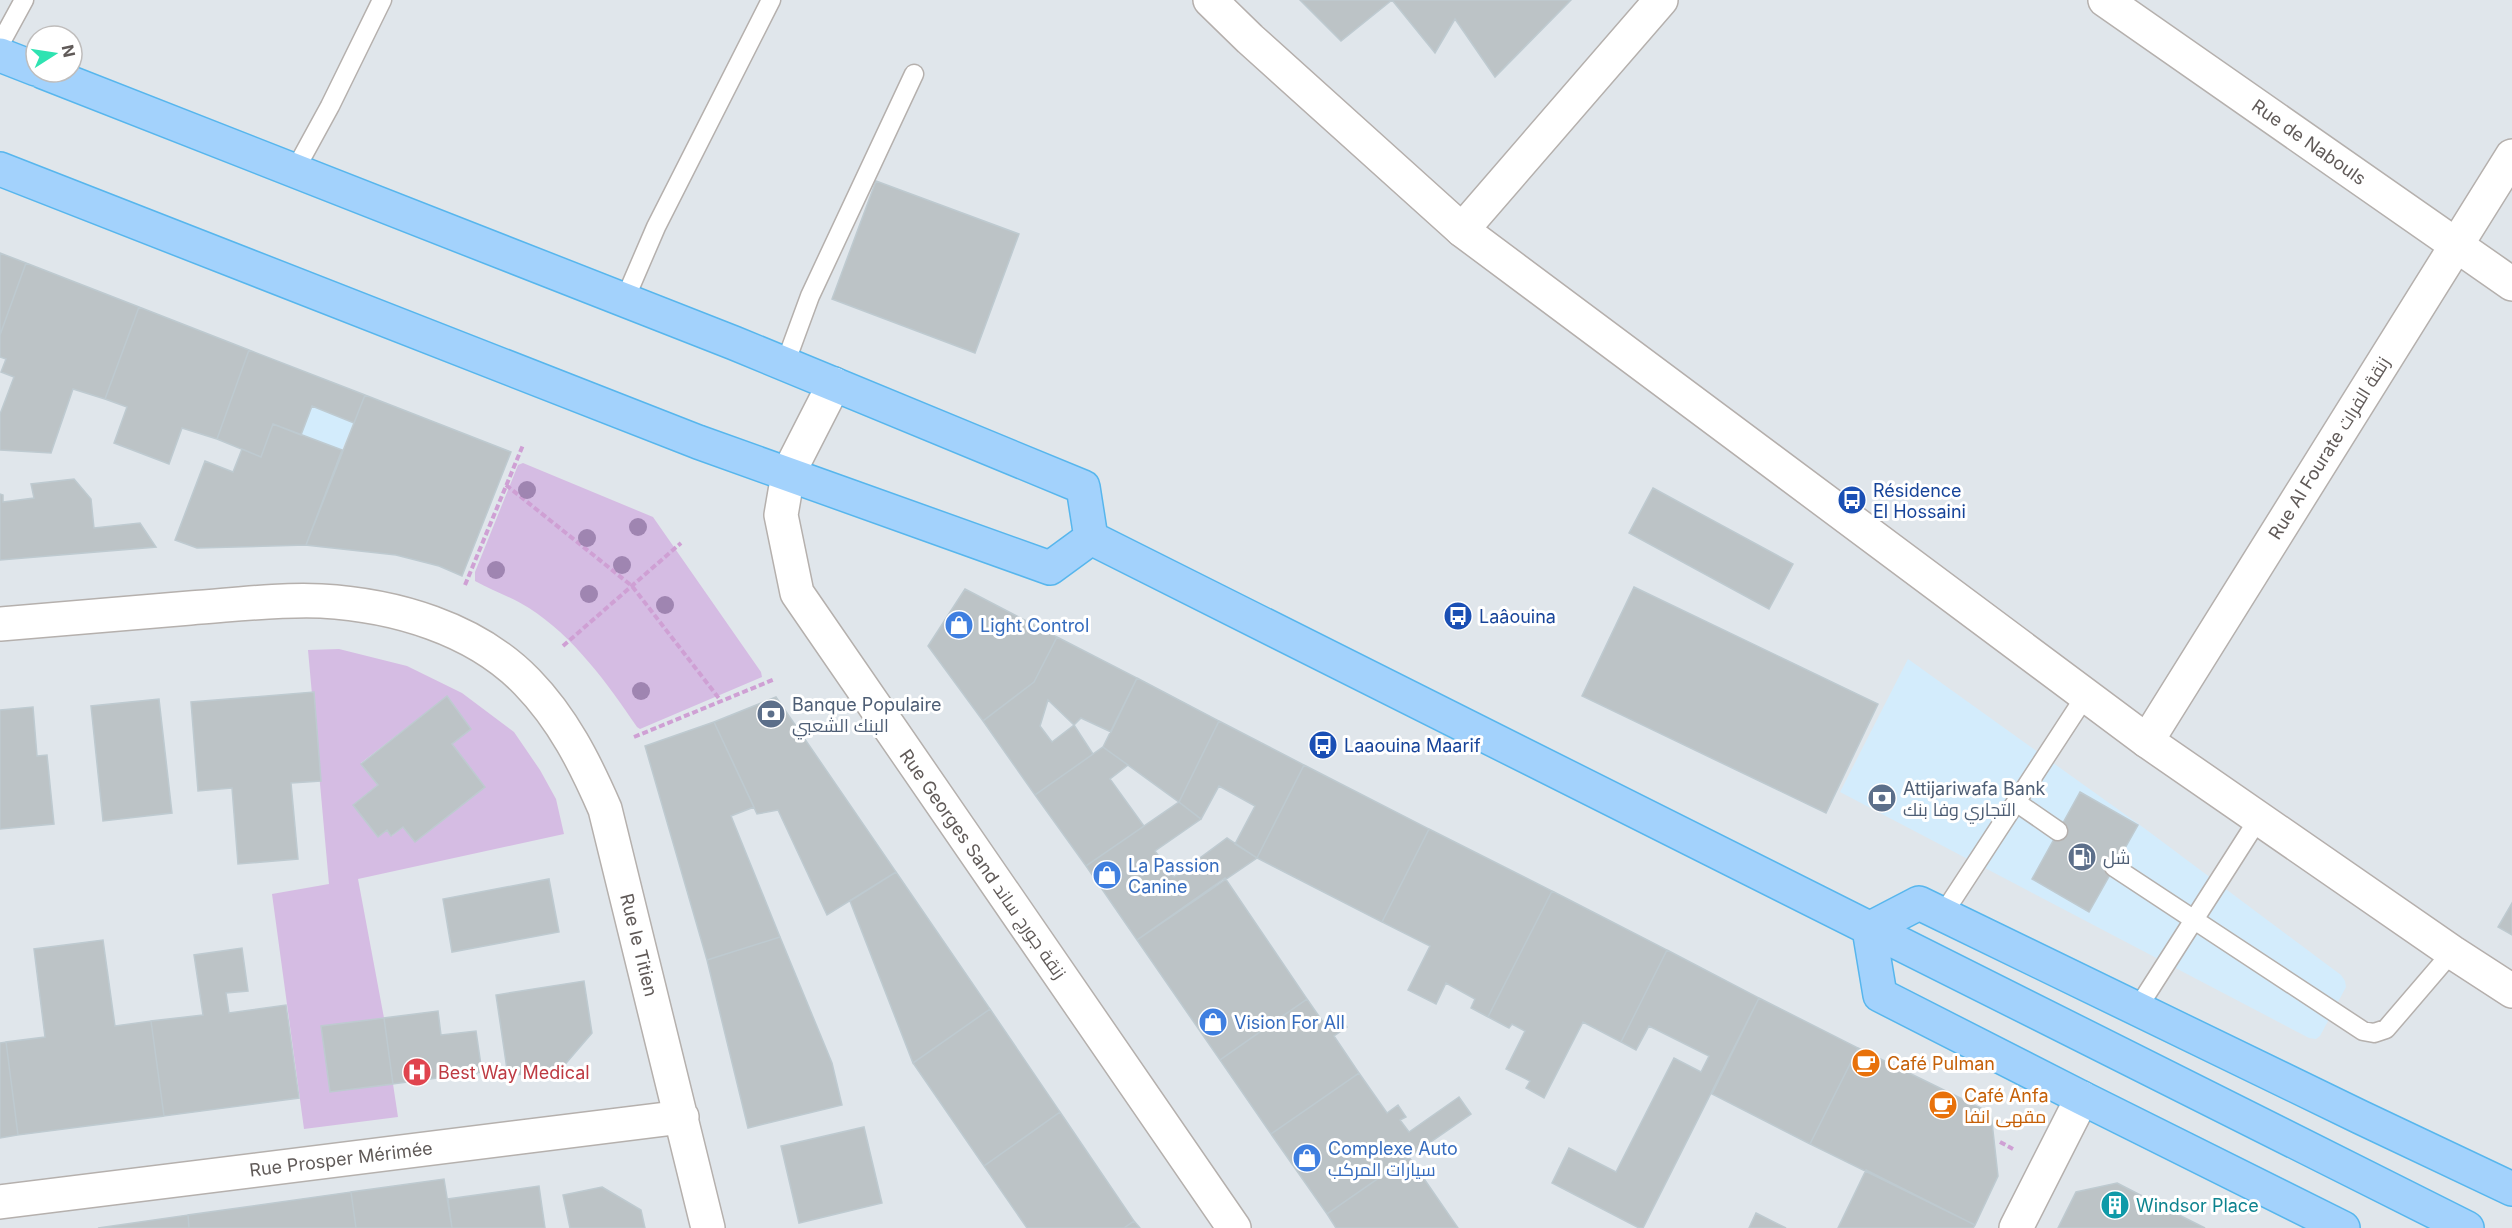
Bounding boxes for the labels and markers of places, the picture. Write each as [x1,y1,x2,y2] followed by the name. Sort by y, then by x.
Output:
[1873,480,1966,522] place label: Résidence El Hossaini
[1836,484,1868,516] bus stop icon: Résidence El Hossaini
[1442,600,1474,632] bus stop icon: Laâouina
[1479,606,1556,627] place label: Laâouina
[943,609,975,641] shop icon: Light Control
[980,615,1089,636] place label: Light Control
[792,694,941,740] place label: Banque Populaire البنك الشعبي
[755,698,787,730] bank icon: Banque Populaire البنك الشعبي
[1307,729,1339,761] bus stop icon: Laaouina Maarif
[1344,735,1481,756] place label: Laaouina Maarif
[1903,778,2046,824] place label: Attijariwafa Bank التجاري وفا بنك
[1866,782,1898,814] bank icon: Attijariwafa Bank التجاري وفا بنك
[2066,841,2098,873] fuel station icon: شل
[2103,847,2130,869] place label: شل
[1128,855,1220,897] place label: La Passion Canine
[1091,859,1123,891] shop icon: La Passion Canine
[1197,1006,1229,1038] shop icon: Vision For All
[1234,1012,1345,1033] place label: Vision For All
[1850,1047,1882,1079] cafe icon: Café Pulman
[1887,1053,1995,1074] place label: Café Pulman
[401,1056,433,1088] hospital icon: Best Way Medical
[438,1062,590,1083] place label: Best Way Medical
[1964,1085,2049,1128] place label: Café Anfa مقهى انفا
[1927,1089,1959,1121] cafe icon: Café Anfa مقهى انفا
[1328,1138,1458,1181] place label: Complexe Auto سيارات المركب
[1291,1142,1323,1174] shop icon: Complexe Auto سيارات المركب
[2099,1189,2131,1221] building icon: Windsor Place
[2136,1195,2259,1216] place label: Windsor Place

